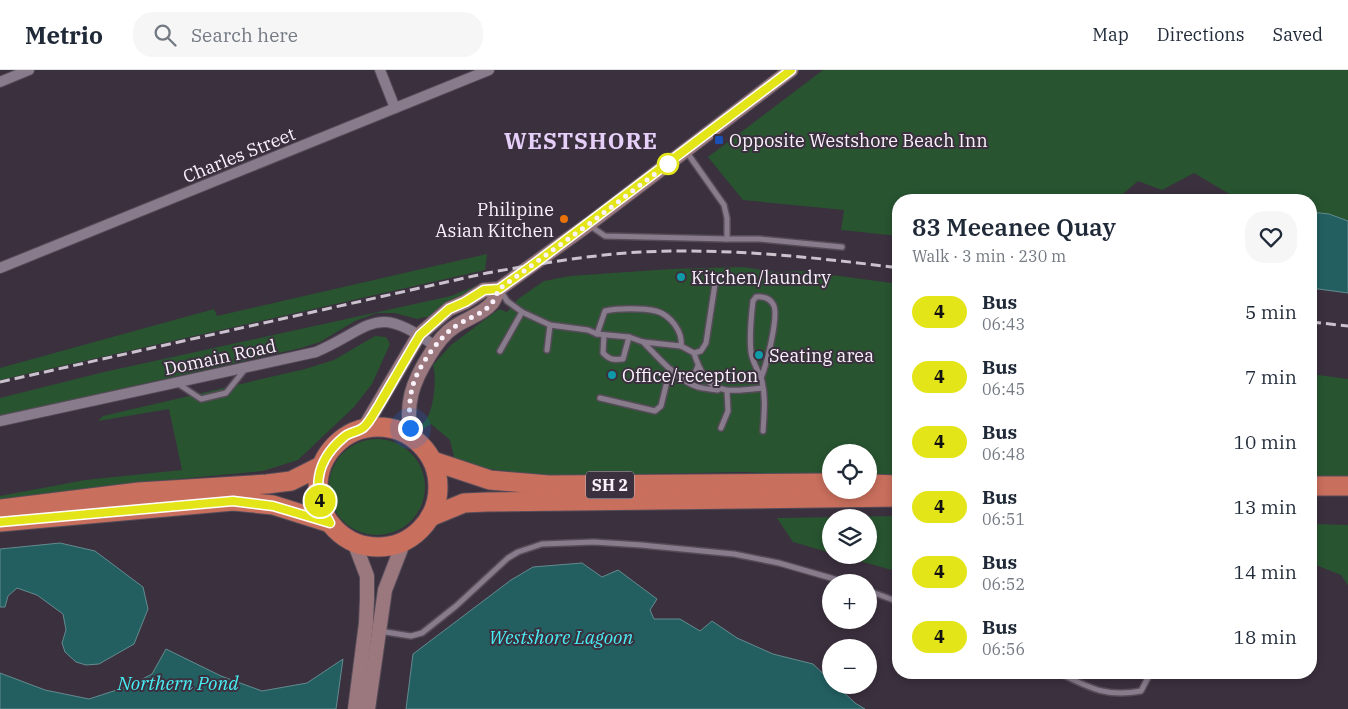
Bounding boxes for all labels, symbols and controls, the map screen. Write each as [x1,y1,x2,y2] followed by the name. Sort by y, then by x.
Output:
[133,12,483,57] search box
[25,19,103,51] text: Metrio
[151,21,179,49] icon: search
[191,23,298,47] text: Search here
[1092,23,1129,46] text: Map
[1157,23,1245,46] text: Directions
[1273,23,1323,46] text: Saved
[179,122,299,188] street label: Charles Street
[504,126,658,155] district label: WESTSHORE
[729,129,988,152] place label: Opposite Westshore Beach Inn
[713,134,725,146] marker: Opposite Westshore Beach Inn
[657,153,679,175] unlabelled marker
[435,198,554,242] place label: Philipine Asian Kitchen
[912,211,1116,243] text: 83 Meeanee Quay
[1245,211,1297,263] button: heart
[558,213,570,225] marker: Philipine Asian Kitchen
[912,246,1066,266] text: Walk · 3 min · 230 m
[691,266,831,289] place label: Kitchen/laundry
[675,271,687,283] marker: Kitchen/laundry
[982,290,1017,314] text: Bus
[934,300,945,323] text: 4
[1245,300,1297,324] text: 5 min
[982,314,1025,334] text: 06:43
[162,334,278,380] street label: Domain Road
[769,344,874,367] place label: Seating area
[753,349,765,361] marker: Seating area
[982,355,1017,379] text: Bus
[622,364,758,387] place label: Office/reception
[934,365,945,388] text: 4
[1245,365,1297,389] text: 7 min
[606,369,618,381] marker: Office/reception
[982,379,1025,399] text: 06:45
[398,416,423,441] your location
[982,420,1017,444] text: Bus
[934,430,945,453] text: 4
[1234,430,1297,454] text: 10 min
[822,444,877,694] map controls
[822,444,877,499] button: locate
[982,444,1025,464] text: 06:48
[586,472,634,498] road number: SH 2
[304,485,336,517] line badge: 4
[982,485,1017,509] text: Bus
[315,489,325,512] text: 4
[934,495,945,518] text: 4
[1234,495,1297,519] text: 13 min
[822,509,877,564] button: layers
[982,509,1025,529] text: 06:51
[982,550,1017,574] text: Bus
[934,560,945,583] text: 4
[1234,560,1297,584] text: 14 min
[822,574,877,629] button: +
[982,574,1025,594] text: 06:52
[982,615,1017,639] text: Bus
[489,625,634,649] water label: Westshore Lagoon
[934,625,945,648] text: 4
[1234,625,1297,649] text: 18 min
[822,639,877,694] button: −
[982,639,1025,659] text: 06:56
[116,671,239,695] water label: Northern Pond

